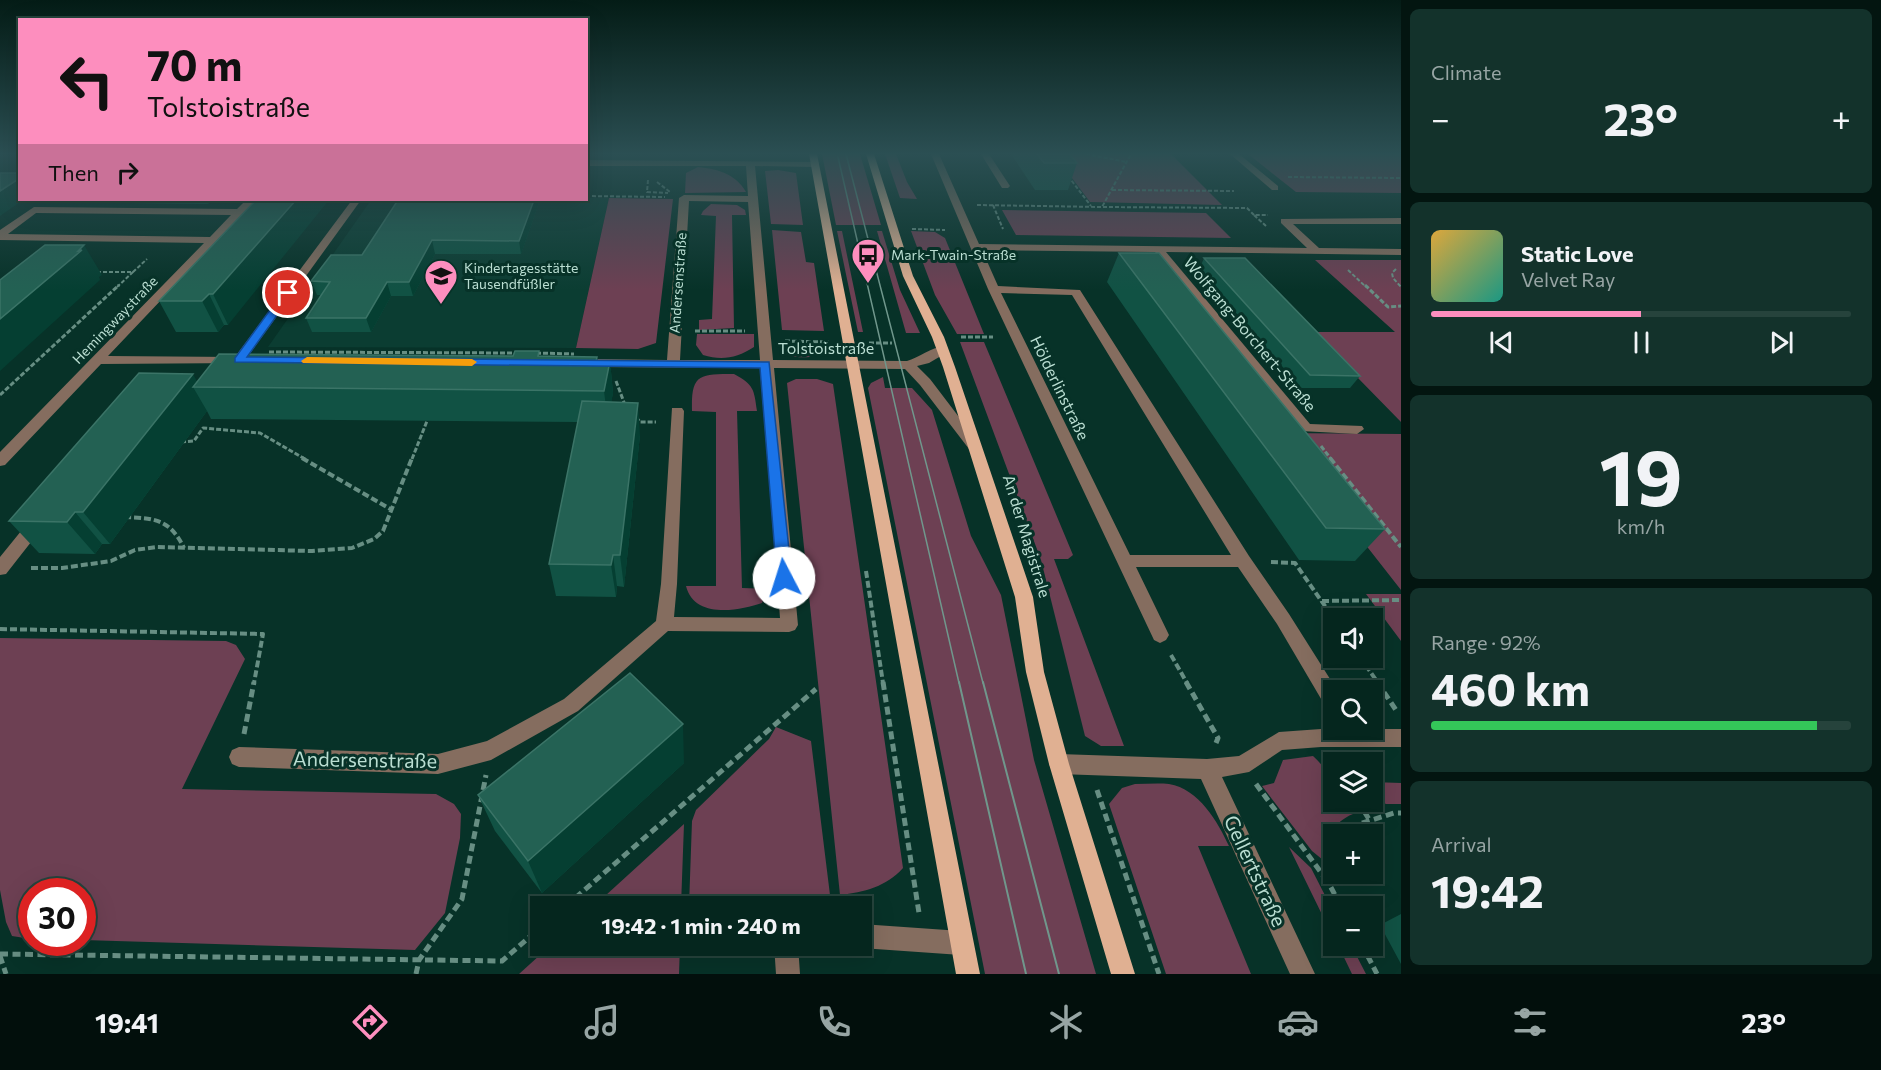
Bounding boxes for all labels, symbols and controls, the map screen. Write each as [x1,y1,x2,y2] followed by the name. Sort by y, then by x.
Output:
[147,38,242,90] text: 70 m
[48,42,126,120] icon: left
[1431,60,1501,84] text: Climate
[147,90,310,123] text: Tolstoistraße
[1604,90,1678,145] text: 23°
[1431,97,1450,138] text: −
[1832,97,1851,138] text: +
[111,156,144,189] icon: right
[48,159,99,186] text: Then
[665,232,690,334] street label: Andersenstraße
[850,237,886,284] bus stop icon: Mark-Twain-Straße
[1521,240,1634,267] text: Static Love
[891,246,1016,263] place label: Mark-Twain-Straße
[1180,252,1321,415] street label: Wolfgang-Borchert-Straße
[423,258,459,305] school or university icon: Kindertagesstätte Tausendfüßler
[464,259,578,292] place label: Kindertagesstätte Tausendfüßler
[262,267,313,318] pin
[1521,267,1615,291] text: Velvet Ray
[68,272,161,367] street label: Hemingwaystraße
[271,276,304,309] icon: arrive
[1485,326,1518,359] icon: previous
[1625,326,1658,359] icon: pause
[1765,326,1798,359] icon: next
[1027,333,1094,443] street label: Hölderlinstraße
[778,338,874,357] street label: Tolstoistraße
[1599,427,1683,522] text: 19
[1000,472,1055,600] street label: An der Magistrale
[1617,514,1665,538] text: km/h
[752,546,816,610] position arrow
[1323,608,1383,956] map controls
[1323,608,1383,668] button: sound
[1431,630,1541,654] text: Range · 92%
[1431,660,1590,715] text: 460 km
[1323,680,1383,740] button: search
[293,746,437,772] street label: Andersenstraße
[1323,752,1383,812] button: layers
[1220,811,1292,930] street label: Gellertstraße
[1323,824,1383,884] button: +
[1431,832,1492,856] text: Arrival
[1431,862,1544,917] text: 19:42
[18,878,96,956] speed limit sign: 30
[1323,896,1383,956] button: −
[601,912,801,939] text: 19:42 · 1 min · 240 m
[349,1001,391,1043] icon: directions
[581,1001,623,1043] icon: music
[813,1001,855,1043] icon: phone
[1045,1001,1087,1043] icon: climate
[1277,1001,1319,1043] icon: car
[1509,1001,1551,1043] icon: filters
[95,1006,159,1039] text: 19:41
[1741,1006,1786,1039] text: 23°

